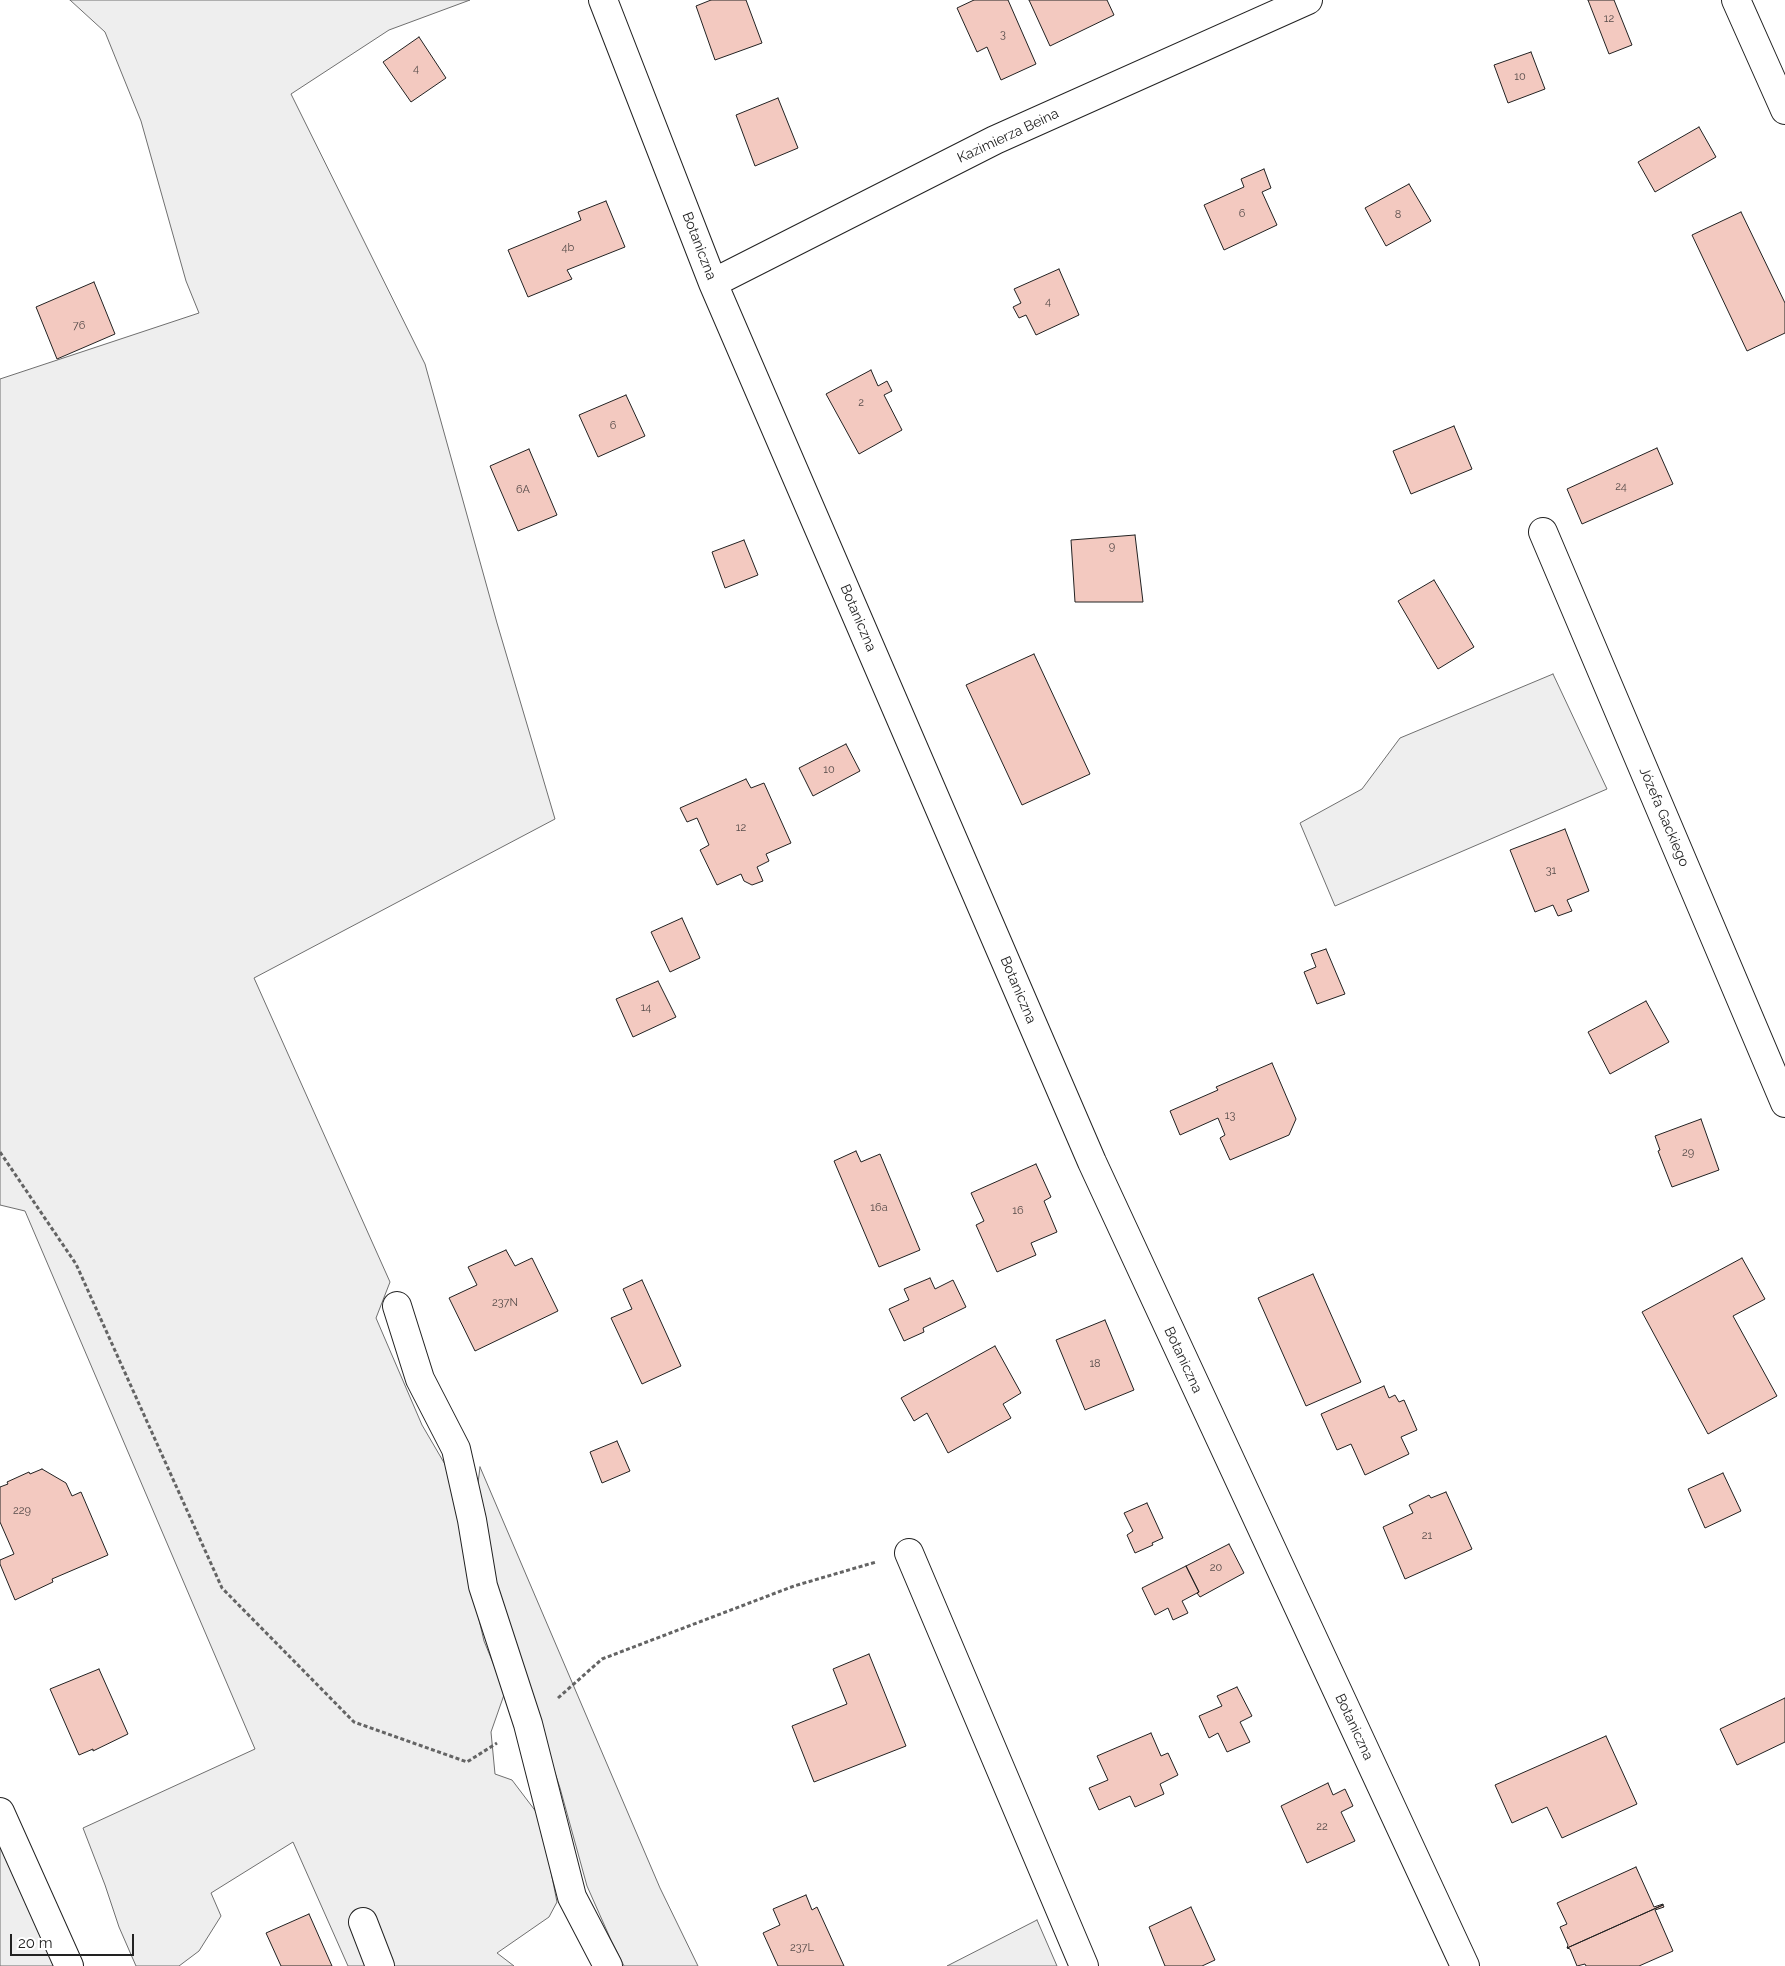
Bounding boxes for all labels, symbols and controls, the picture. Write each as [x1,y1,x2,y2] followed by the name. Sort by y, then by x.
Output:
[1604,12,1614,26] house number: 12
[1000,28,1006,42] house number: 3
[413,62,419,76] house number: 4
[1514,70,1526,84] house number: 10
[955,105,1061,167] street label: Kazimierza Beina
[1239,207,1245,221] house number: 6
[1395,208,1401,222] house number: 8
[678,210,720,282] street label: Botaniczna
[562,241,574,255] house number: 4b
[1045,295,1051,309] house number: 4
[73,319,85,333] house number: 76
[858,396,864,410] house number: 2
[610,419,616,433] house number: 6
[1615,480,1627,494] house number: 24
[516,483,530,497] house number: 6A
[1109,540,1115,554] house number: 9
[836,582,880,654] street label: Botaniczna
[823,763,835,777] house number: 10
[1635,765,1693,869] street label: Józefa Gackiego
[736,821,746,835] house number: 12
[1546,864,1556,878] house number: 31
[996,954,1040,1026] street label: Botaniczna
[641,1001,651,1015] house number: 14
[1225,1109,1235,1123] house number: 13
[1682,1146,1694,1160] house number: 29
[870,1201,888,1215] house number: 16a
[1012,1204,1024,1218] house number: 16
[492,1296,518,1310] house number: 237N
[1160,1324,1206,1396] street label: Botaniczna
[1089,1357,1101,1371] house number: 18
[13,1504,31,1518] house number: 229
[1422,1529,1432,1543] house number: 21
[1210,1561,1222,1575] house number: 20
[1331,1691,1377,1763] street label: Botaniczna
[1316,1820,1328,1834] house number: 22
[12,1924,136,1956] scale bar
[18,1934,53,1952] text: 20 m
[790,1941,814,1955] house number: 237L

